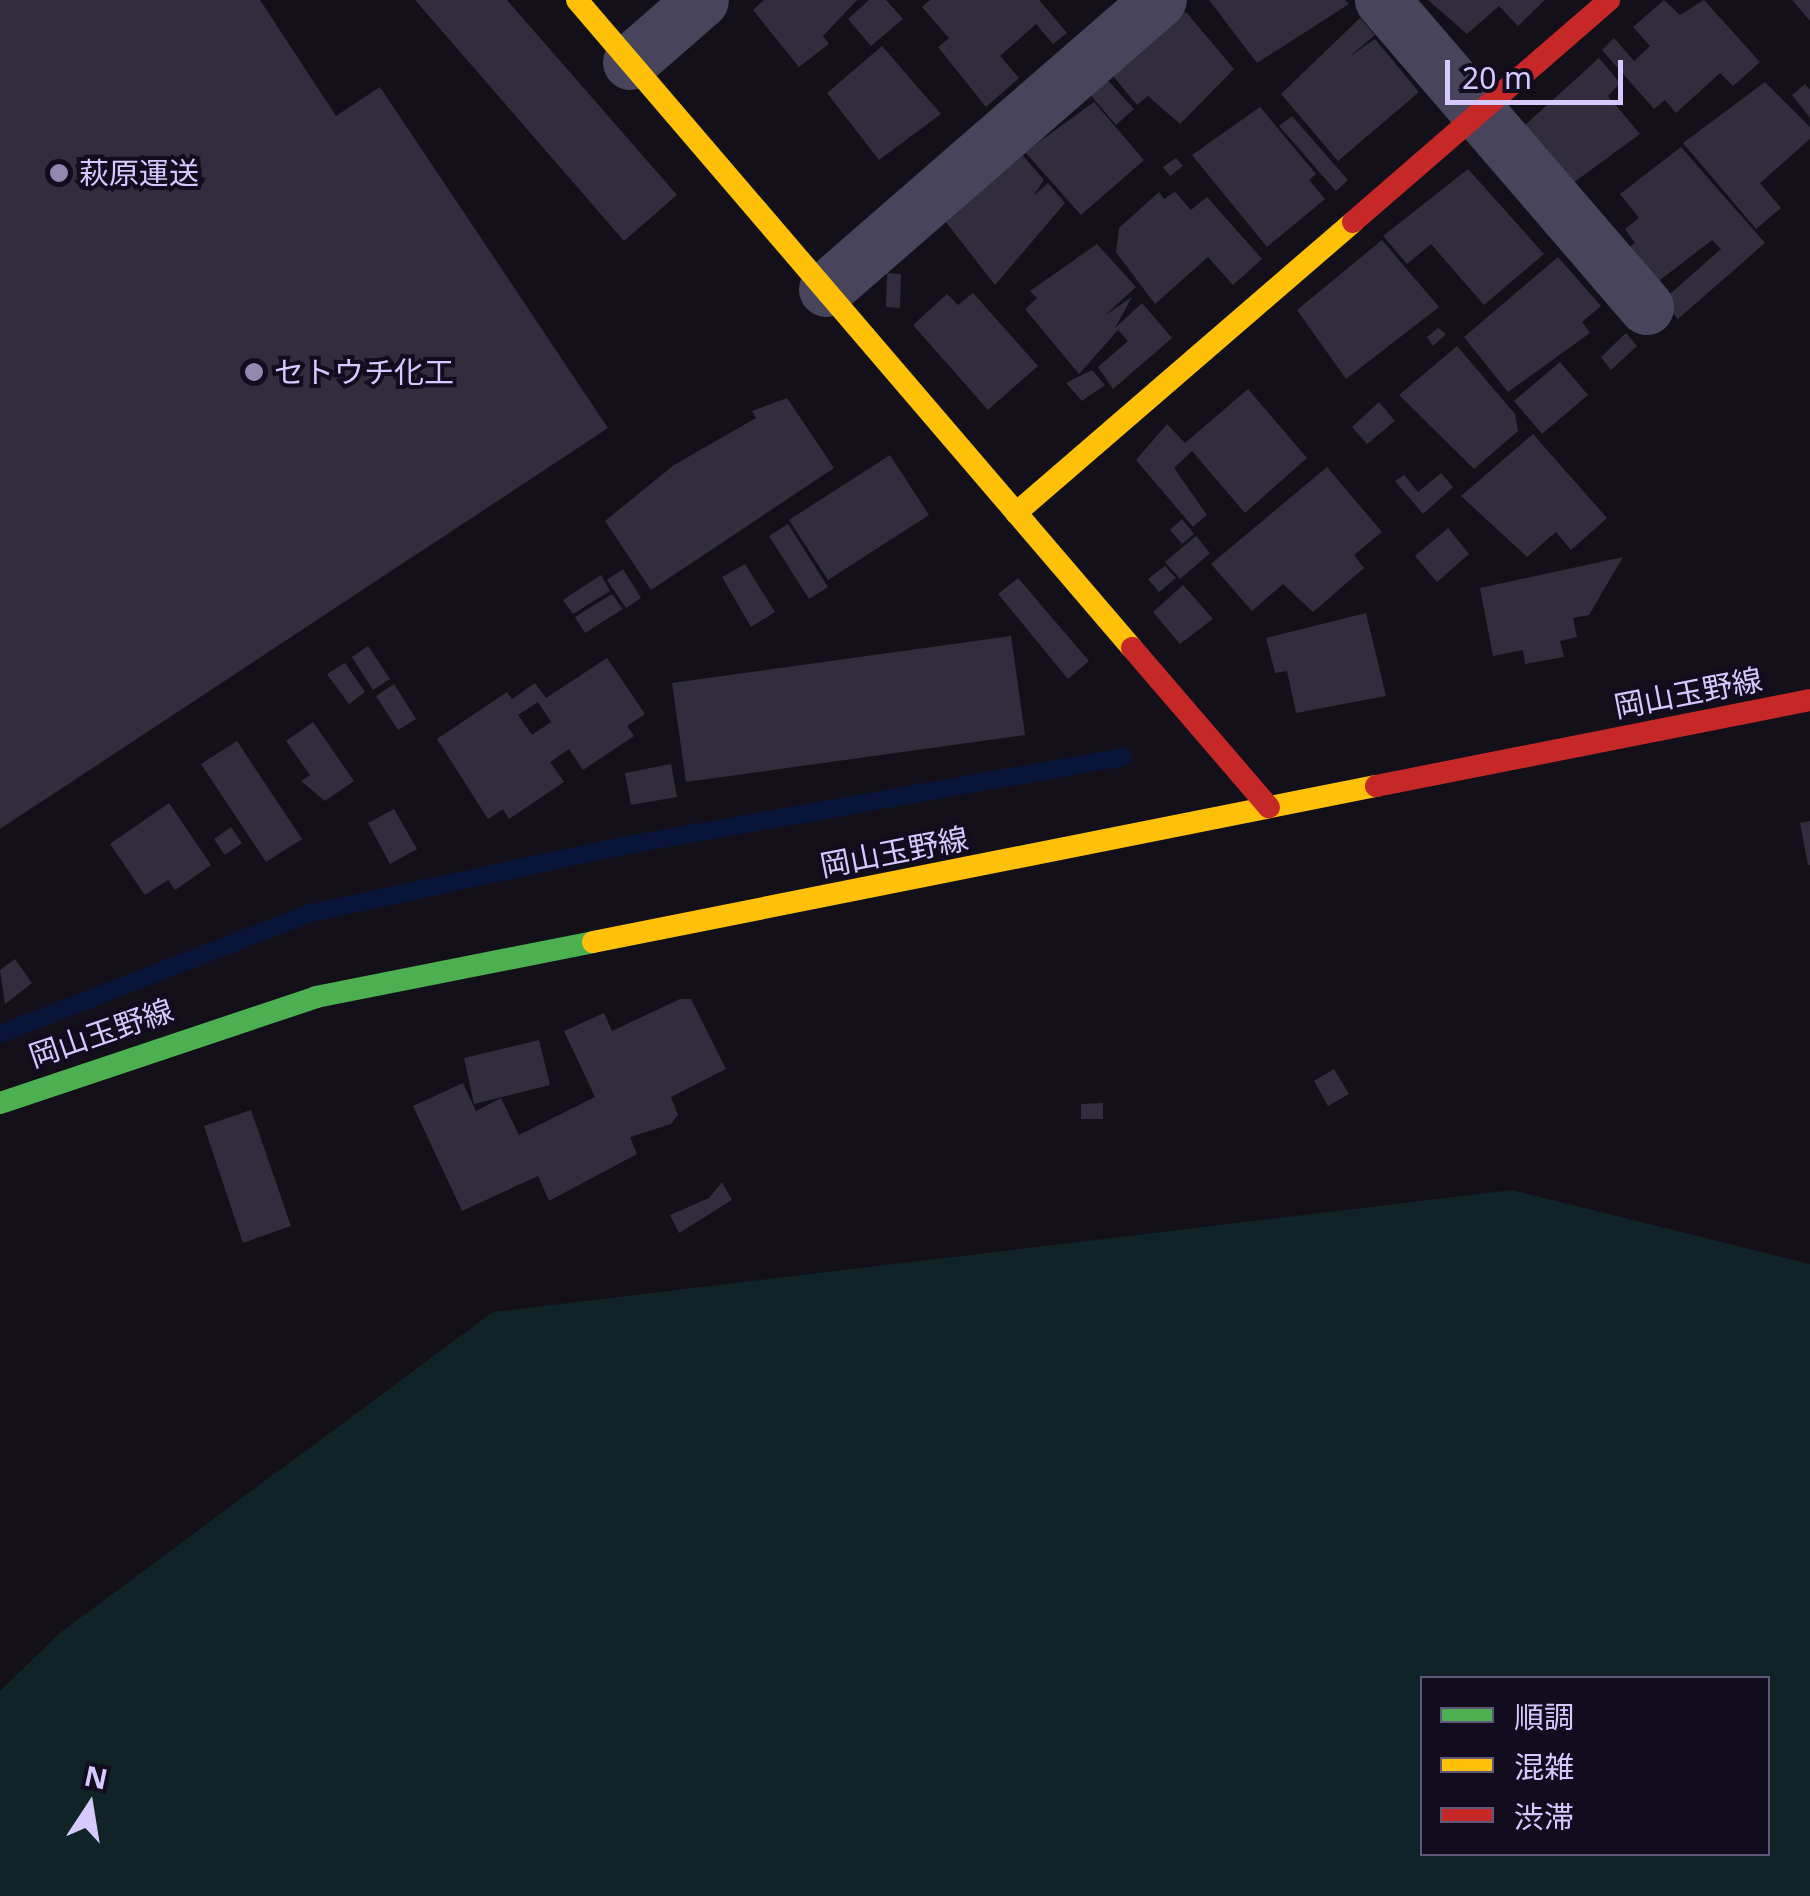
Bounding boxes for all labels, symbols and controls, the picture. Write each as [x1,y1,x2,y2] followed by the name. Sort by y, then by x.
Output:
[1450,40,1628,102] scale bar
[1462,57,1532,98] text: 20 m
[79,155,199,191] place label: 萩原運送
[48,162,70,184] marker: 萩原運送
[274,354,454,390] place label: セトウチ化工
[243,361,265,383] marker: セトウチ化工
[1611,661,1765,725] street label: 岡山玉野線
[817,820,971,884] street label: 岡山玉野線
[24,992,178,1074] street label: 岡山玉野線
[1420,1676,1770,1856] legend
[1514,1696,1574,1737] text: 順調
[1514,1746,1574,1787] text: 混雑
[40,1756,140,1856] north arrow
[81,1756,111,1798] text: N
[1514,1796,1574,1837] text: 渋滞

